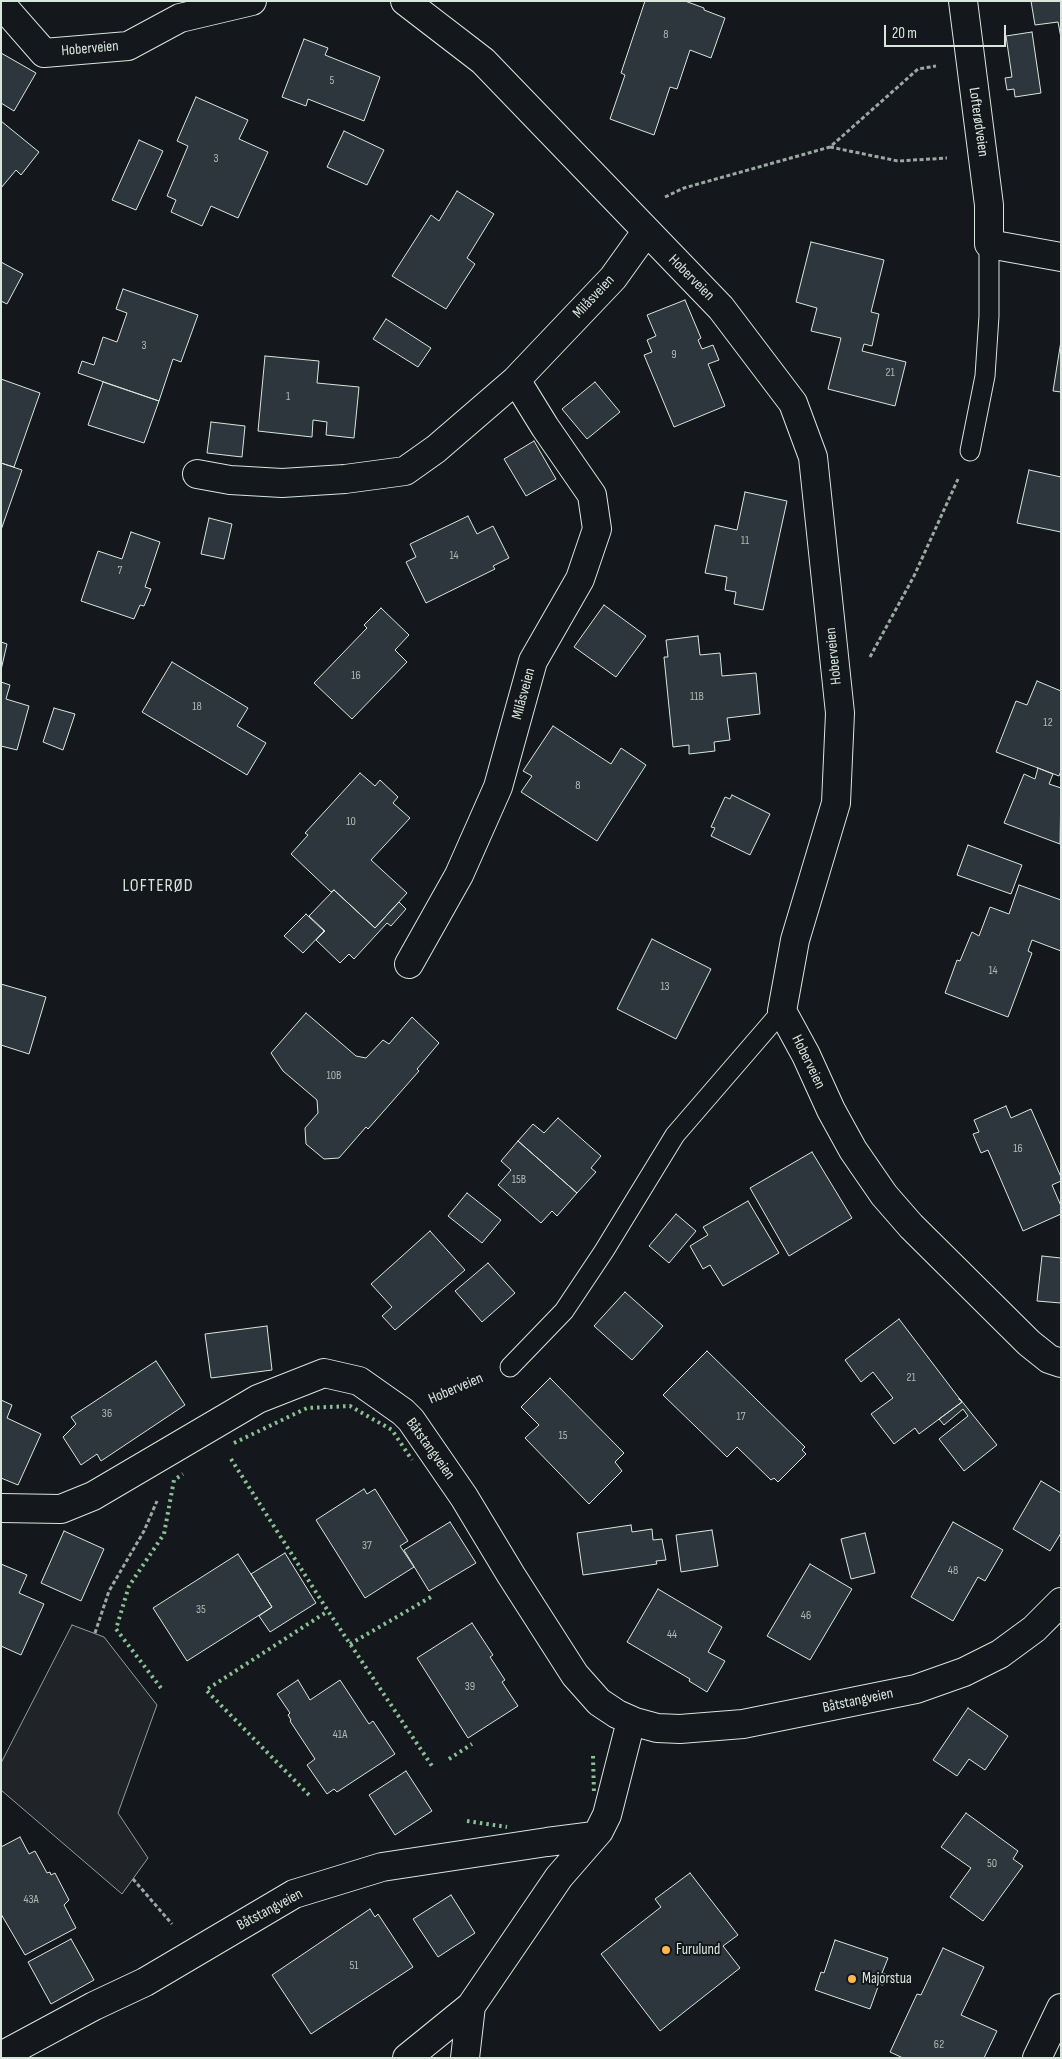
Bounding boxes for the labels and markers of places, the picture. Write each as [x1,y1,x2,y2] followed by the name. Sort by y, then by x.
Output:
[676,1941,720,1959] place label: Furulund
[660,1944,672,1956] marker: Furulund
[862,1970,912,1988] place label: Majorstua
[846,1973,858,1985] marker: Majorstua

